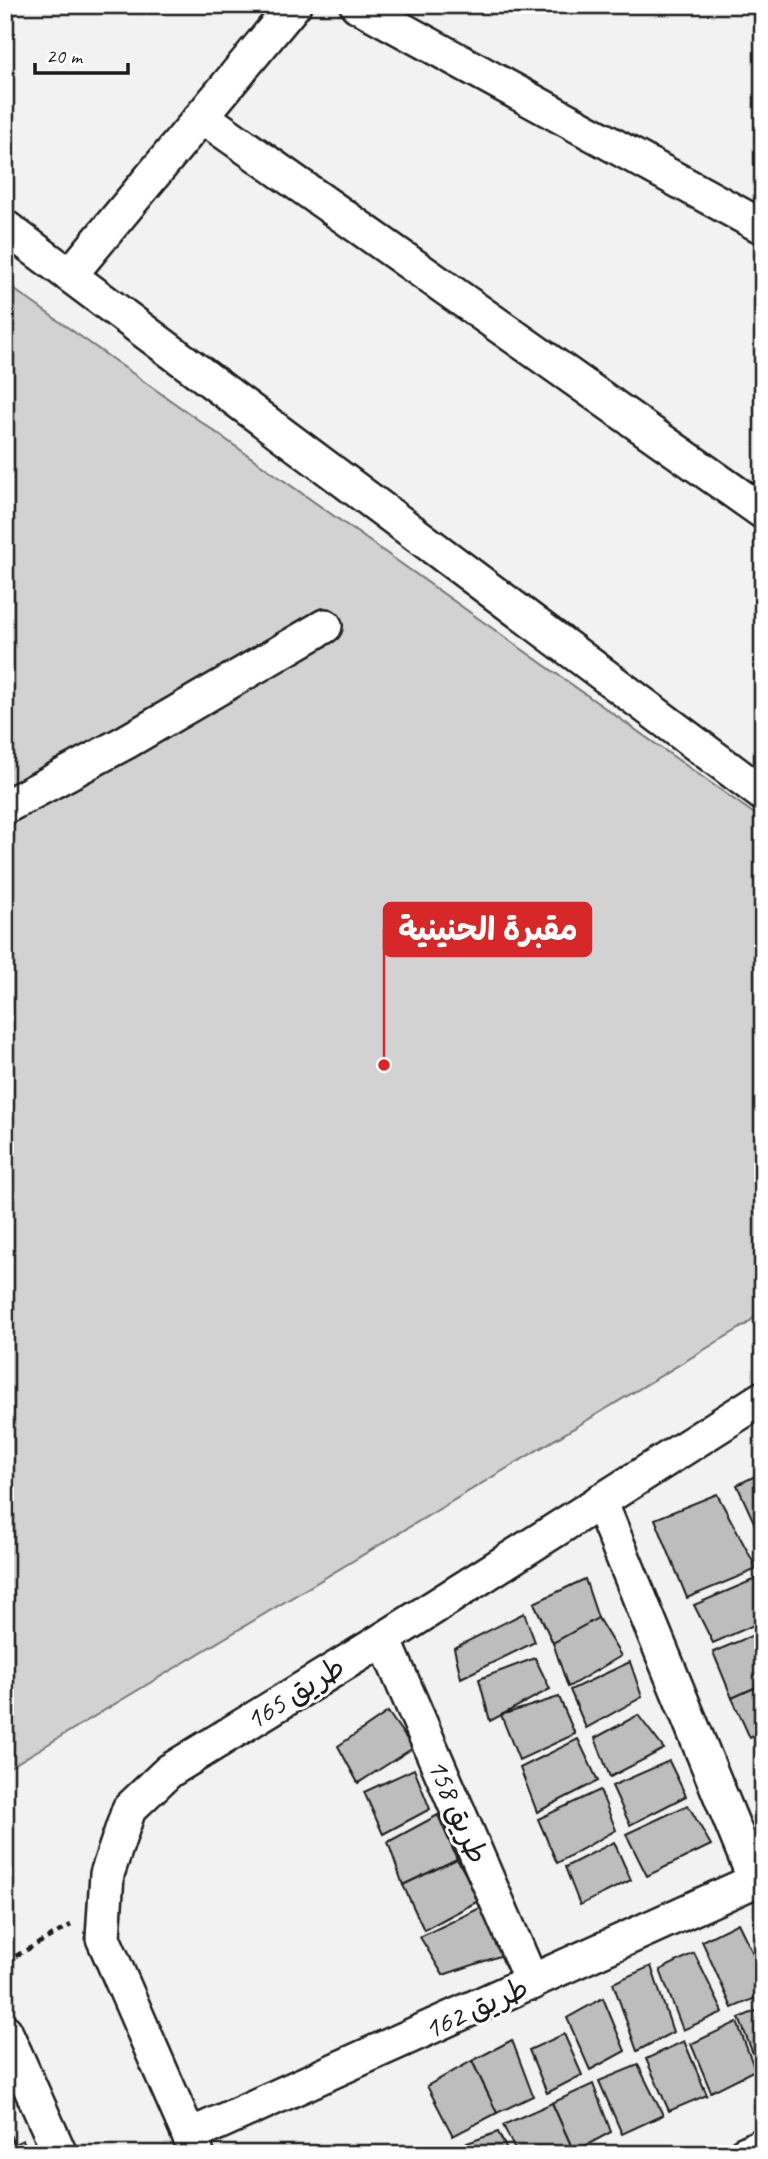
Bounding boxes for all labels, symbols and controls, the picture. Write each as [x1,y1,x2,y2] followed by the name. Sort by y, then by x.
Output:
[35,32,128,76] scale bar
[46,43,84,69] text: 20 m
[384,903,591,956] callout: مقبرة الحنينية
[398,909,578,950] text: مقبرة الحنينية
[238,1648,352,1738] street label: طريق 165
[419,1753,497,1869] street label: طريق 158
[418,1968,534,2048] street label: طريق 162

